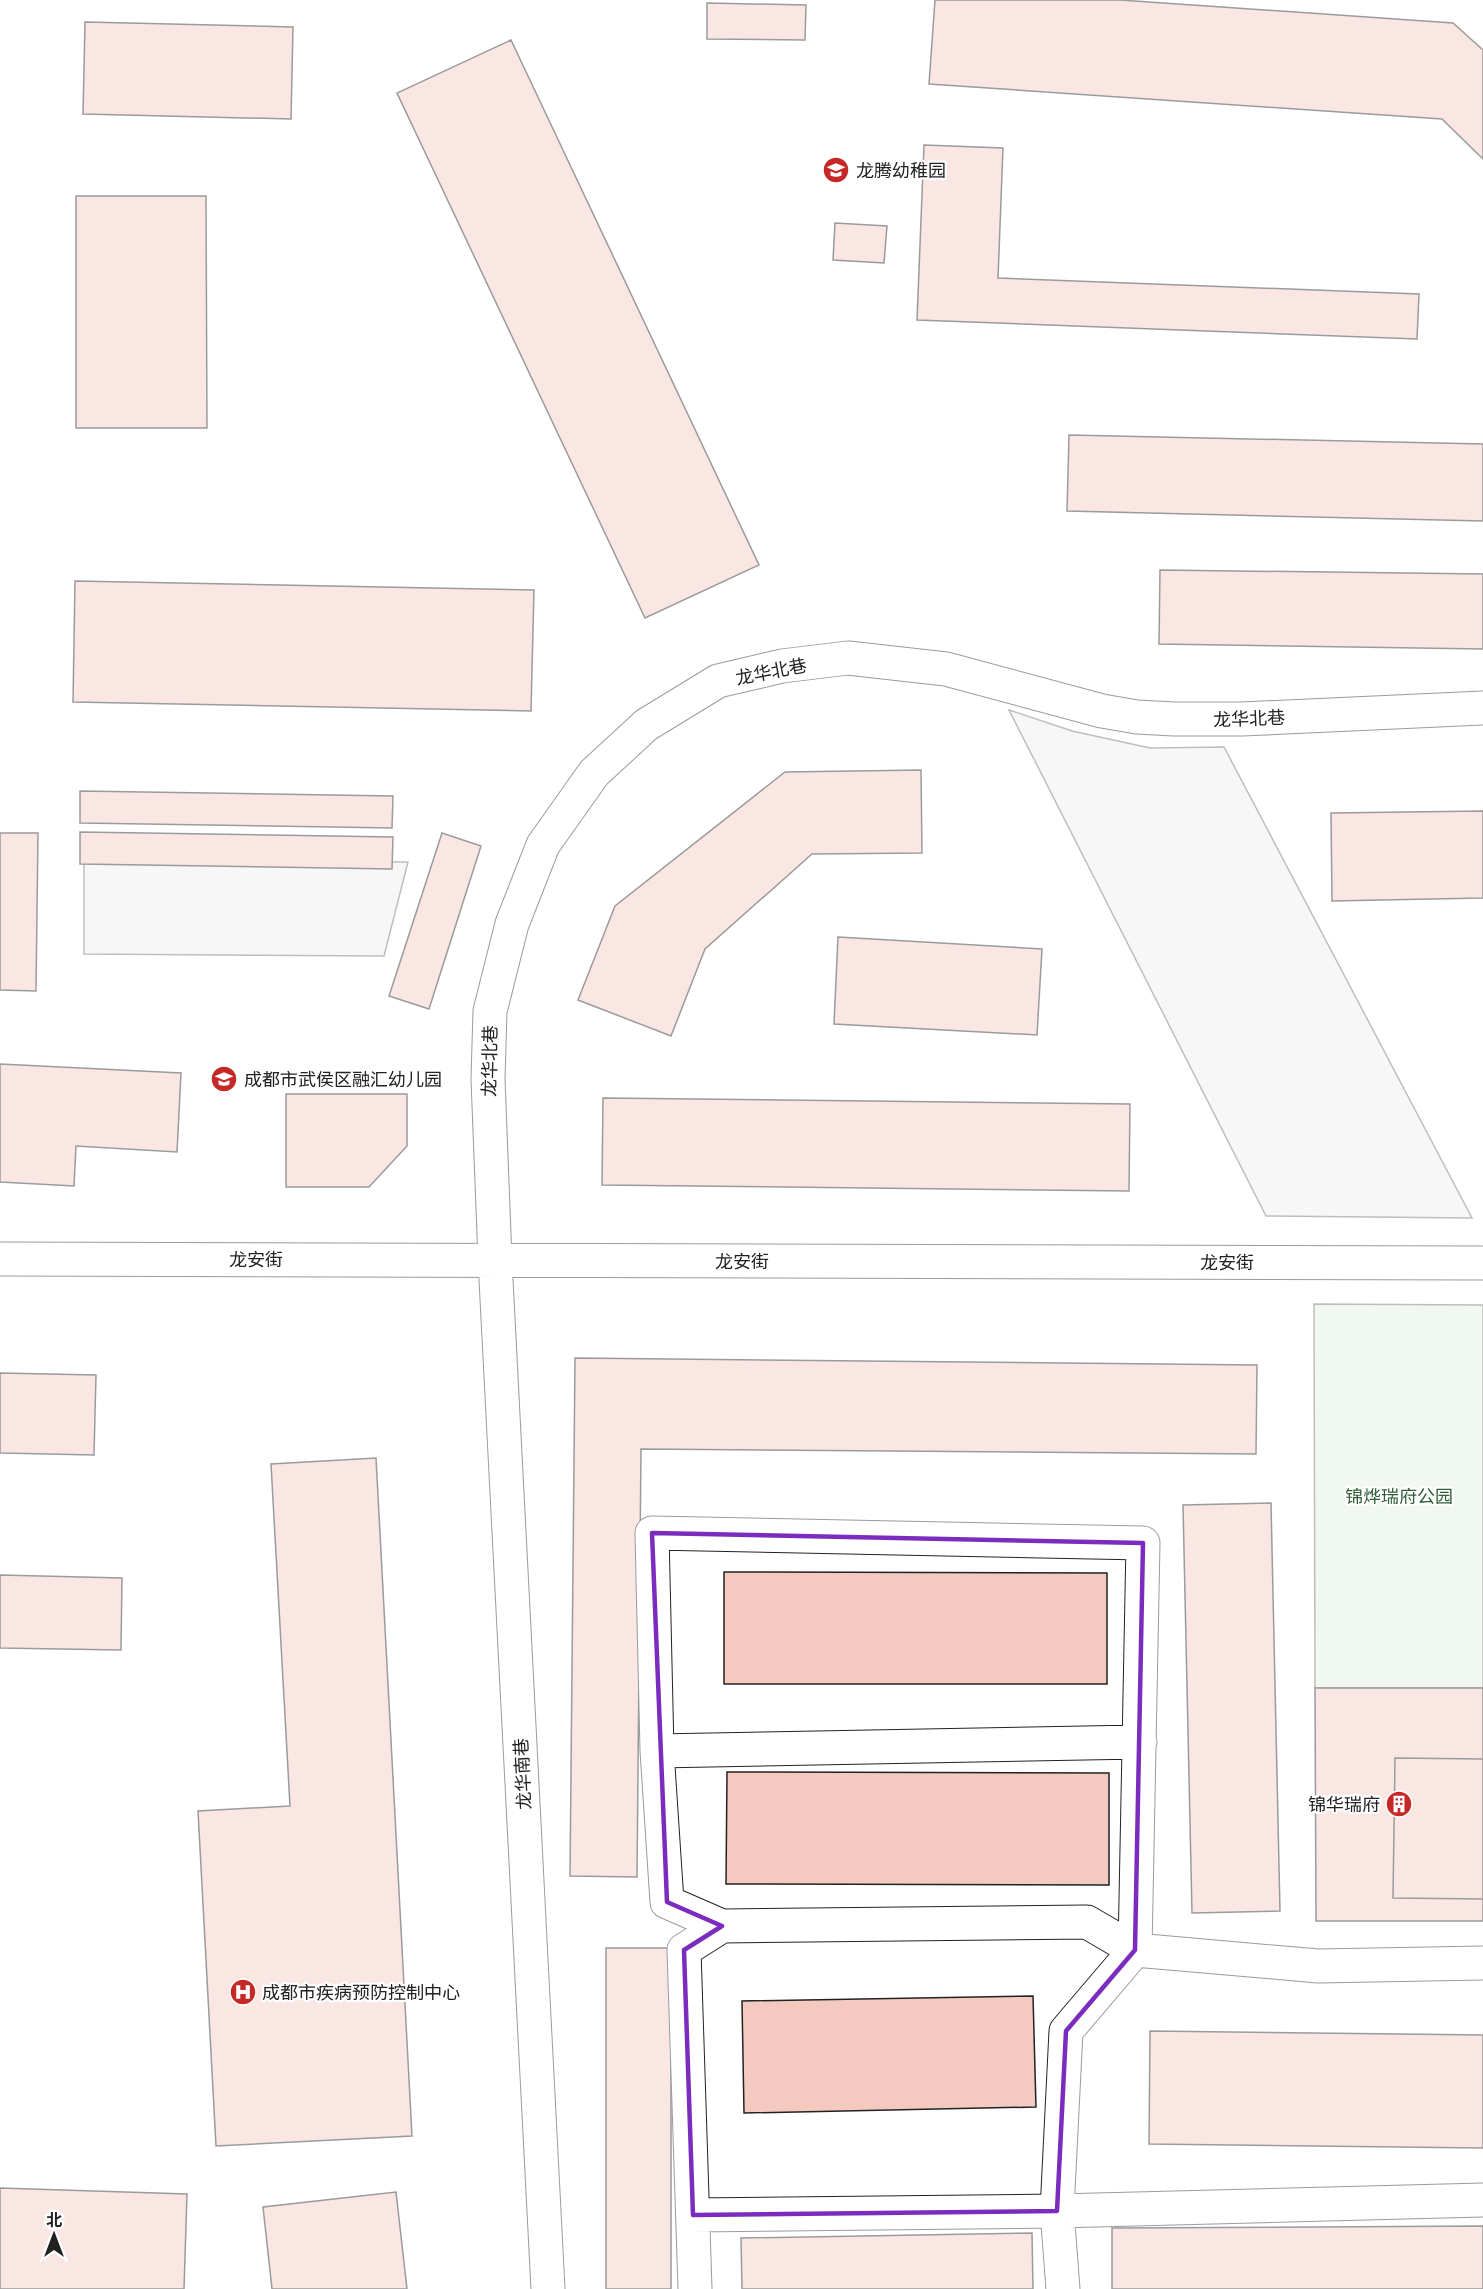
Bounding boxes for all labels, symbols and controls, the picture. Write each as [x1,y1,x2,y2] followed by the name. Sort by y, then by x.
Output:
[821,155,851,185] school or university icon: 龙腾幼稚园
[856,159,946,181] place label: 龙腾幼稚园
[734,653,808,689] street label: 龙华北巷
[1213,706,1285,730] street label: 龙华北巷
[477,1025,501,1097] street label: 龙华北巷
[209,1064,239,1094] school or university icon: 成都市武侯区融汇幼儿园
[244,1068,442,1090] place label: 成都市武侯区融汇幼儿园
[229,1248,283,1270] street label: 龙安街
[715,1250,769,1272] street label: 龙安街
[1200,1251,1254,1273] street label: 龙安街
[1345,1485,1453,1507] park label: 锦烨瑞府公园
[509,1737,535,1811] street label: 龙华南巷
[1384,1789,1414,1819] building icon: 锦华瑞府
[1308,1793,1380,1815] place label: 锦华瑞府
[228,1977,258,2007] hospital icon: 成都市疾病预防控制中心
[262,1981,460,2003] place label: 成都市疾病预防控制中心
[24,2205,84,2265] north arrow
[46,2210,62,2229] text: 北

